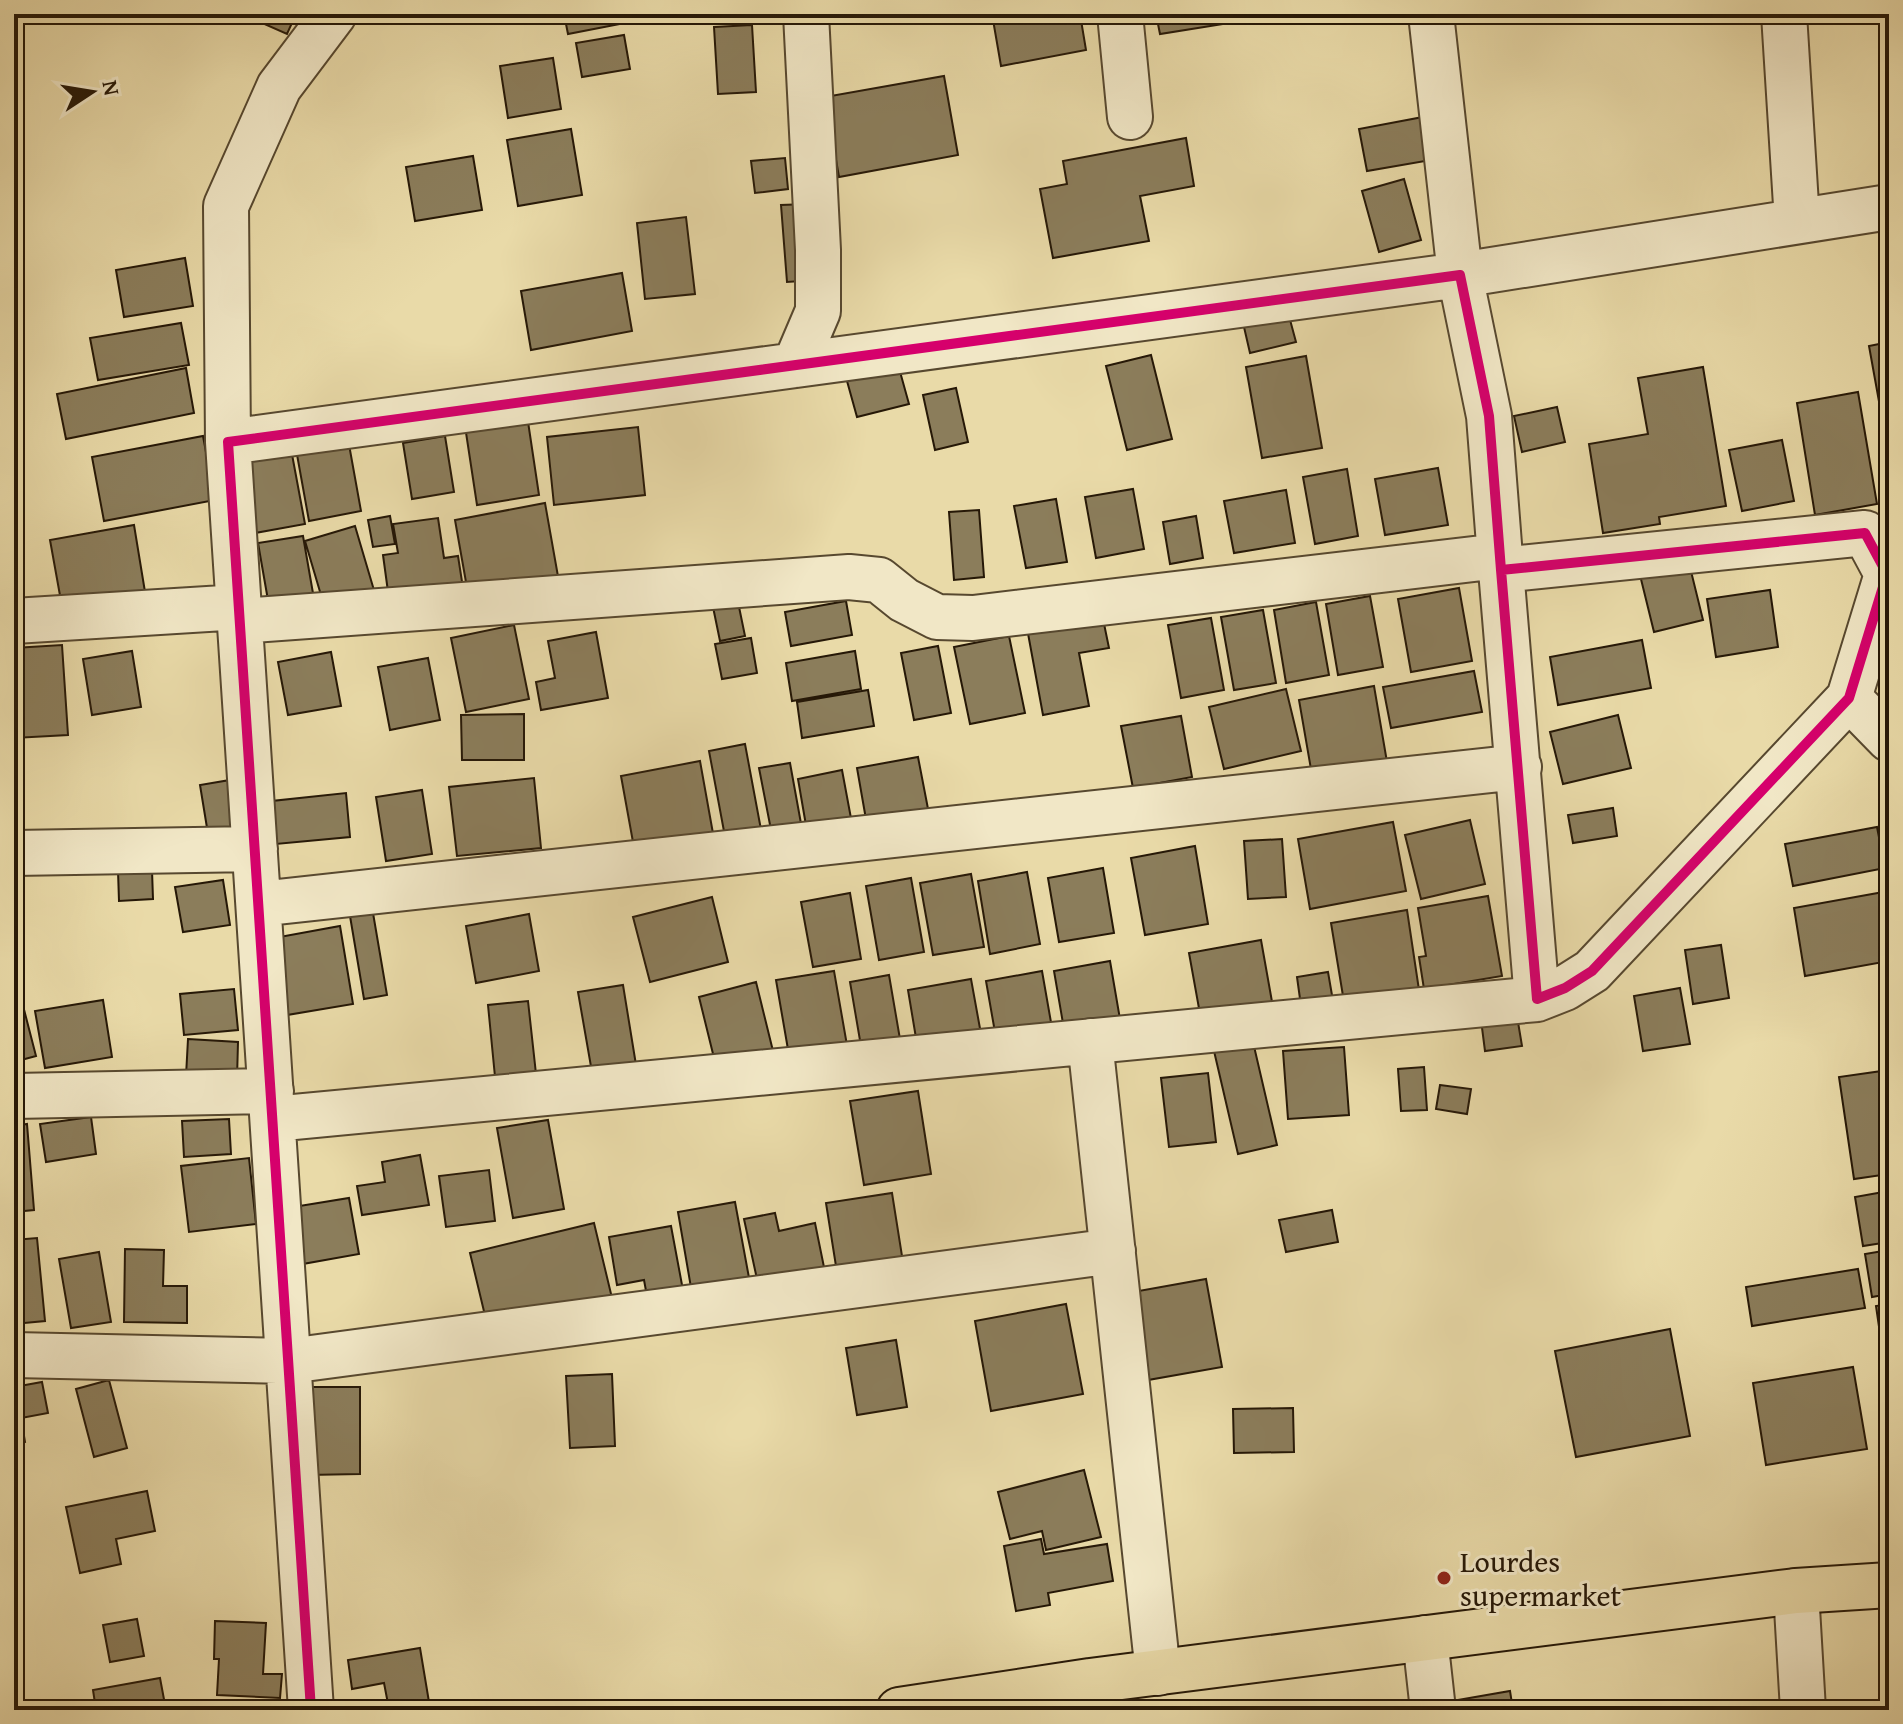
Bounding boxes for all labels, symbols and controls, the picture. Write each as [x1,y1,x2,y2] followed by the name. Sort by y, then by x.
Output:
[52,52,132,132] north arrow
[94,77,129,99] text: N
[1460,1539,1622,1617] place label: Lourdes supermarket
[1435,1569,1453,1587] marker: Lourdes supermarket

